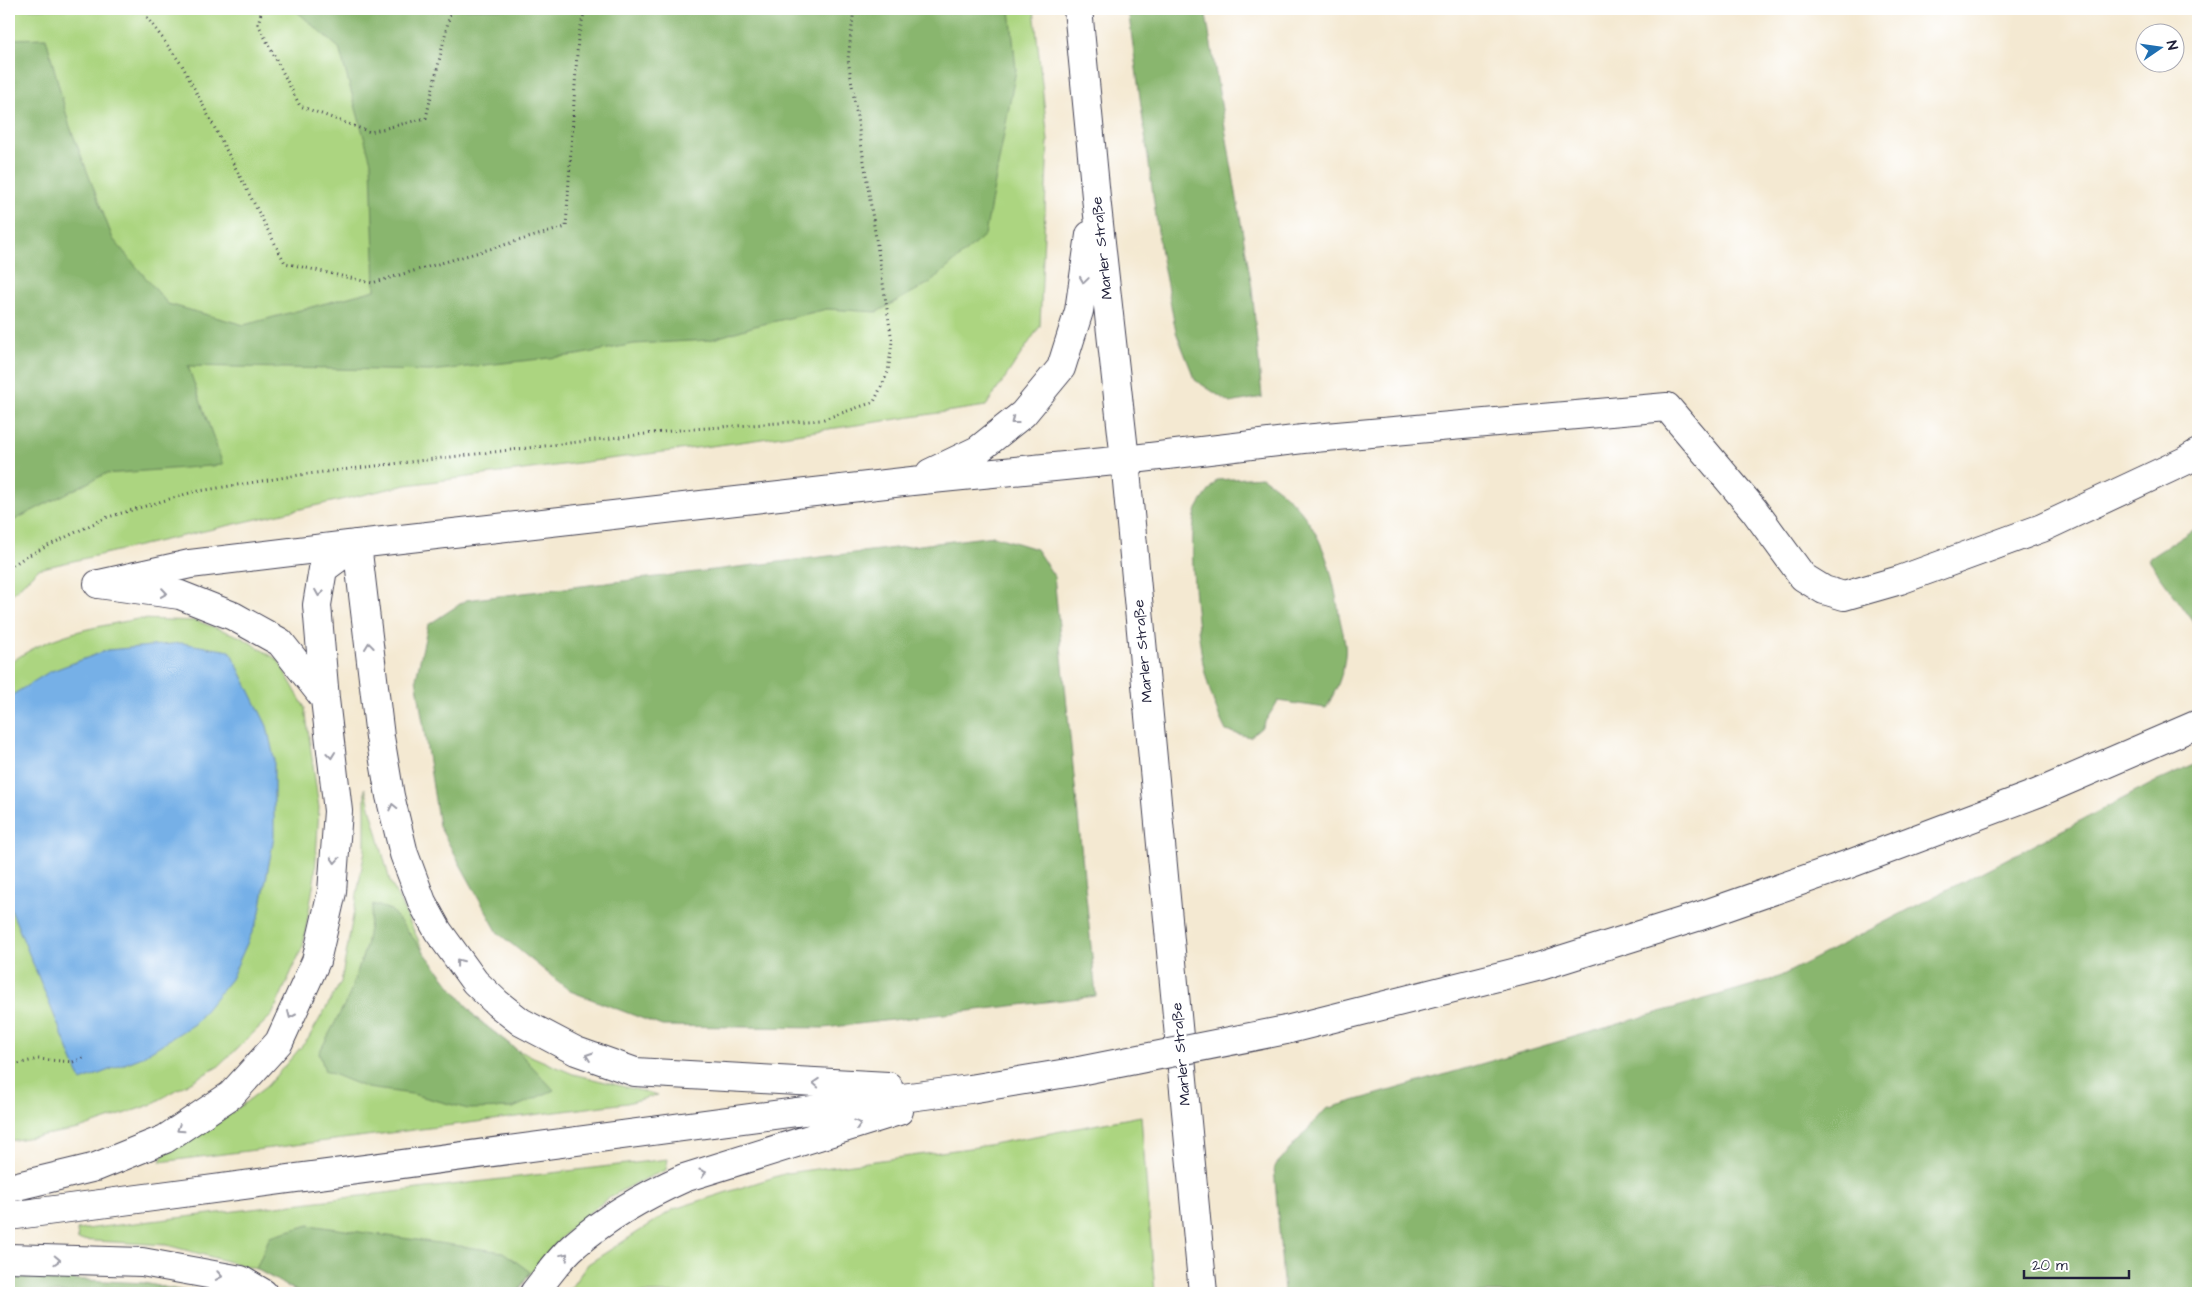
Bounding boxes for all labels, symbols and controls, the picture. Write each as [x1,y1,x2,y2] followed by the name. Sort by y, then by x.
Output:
[2134,22,2184,72] north arrow
[2161,39,2182,52] text: N
[1086,195,1118,301] street label: Marler Straße
[1079,275,1089,284] one-way arrow
[1011,416,1020,424] one-way arrow
[160,587,168,598] one-way arrow
[315,589,325,597] one-way arrow
[1128,599,1158,703] street label: Marler Straße
[364,642,374,650] one-way arrow
[325,751,336,759] one-way arrow
[388,802,399,811] one-way arrow
[329,856,340,864] one-way arrow
[456,959,465,968] one-way arrow
[1166,1002,1196,1106] street label: Marler Straße
[287,1010,298,1019] one-way arrow
[585,1052,594,1062] one-way arrow
[812,1078,820,1089] one-way arrow
[853,1120,861,1130] one-way arrow
[177,1122,186,1132] one-way arrow
[698,1168,706,1178] one-way arrow
[2024,1247,2130,1279] scale bar
[560,1253,568,1262] one-way arrow
[54,1254,62,1265] one-way arrow
[2032,1255,2068,1276] text: 20 m
[214,1271,223,1281] one-way arrow

